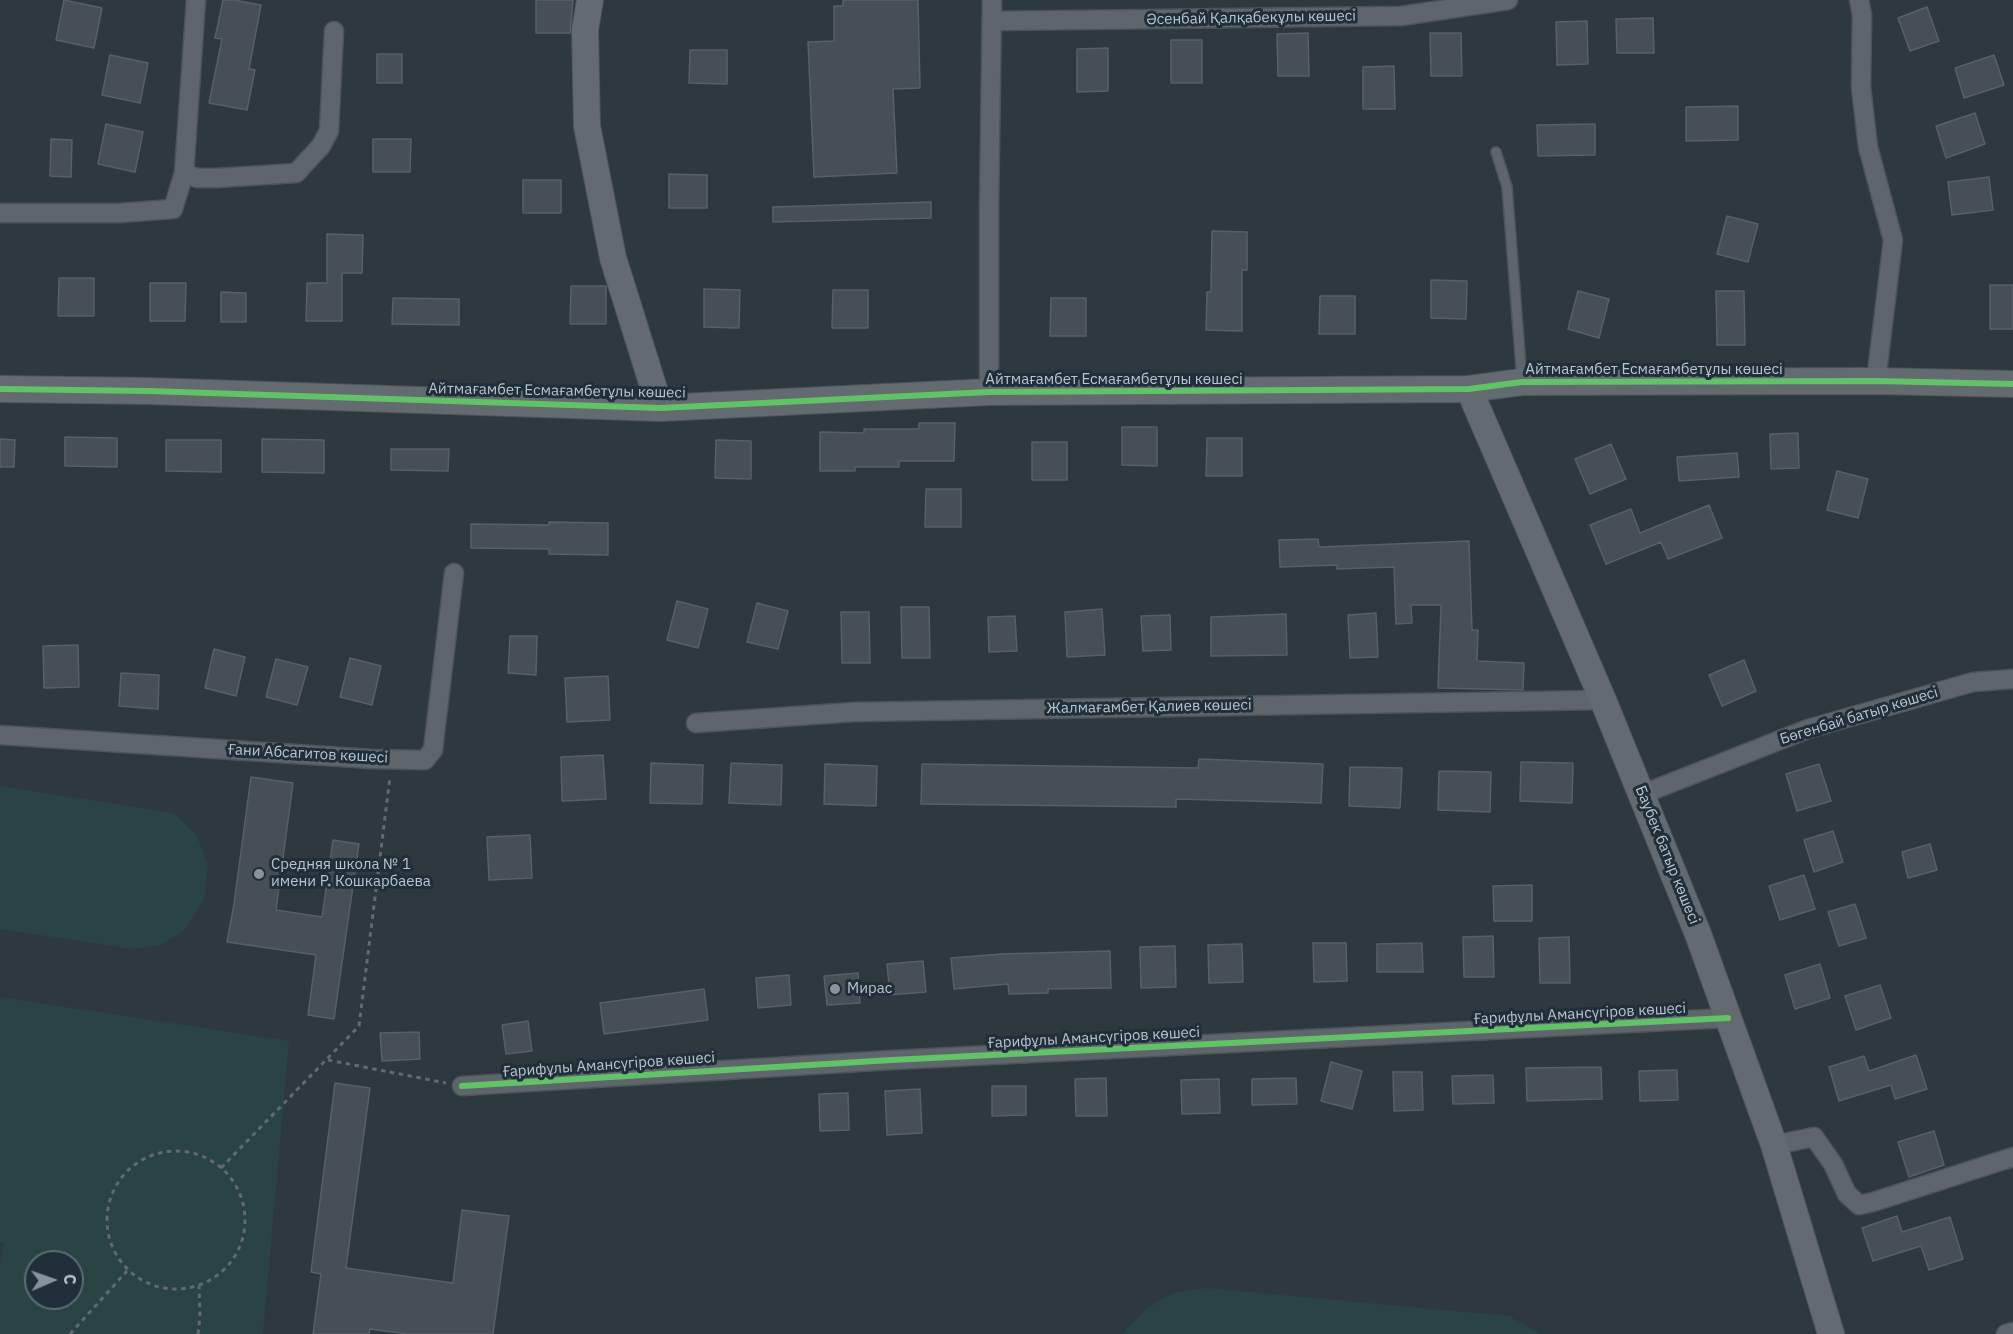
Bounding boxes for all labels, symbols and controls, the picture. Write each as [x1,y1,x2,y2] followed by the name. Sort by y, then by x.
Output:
[1146,7,1356,29] street label: Әсенбай Қалқабекұлы көшесі
[1525,361,1783,379] street label: Айтмағамбет Есмағамбетұлы көшесі
[985,371,1243,389] street label: Айтмағамбет Есмағамбетұлы көшесі
[428,380,686,402] street label: Айтмағамбет Есмағамбетұлы көшесі
[1778,683,1940,749] street label: Бөгенбай батыр көшесі
[1046,696,1252,718] street label: Жалмағамбет Қалиев көшесі
[228,741,388,767] street label: Ғани Абсагитов көшесі
[1631,783,1703,927] street label: Баубек батыр көшесі
[271,856,431,891] place label: Средняя школа № 1 имени Р. Кошкарбаева
[252,867,266,881] marker: Средняя школа № 1 имени Р. Кошкарбаева
[847,980,892,998] place label: Мирас
[828,982,842,996] marker: Мирас
[1473,999,1687,1029] street label: Ғарифұлы Амансүгіров көшесі
[987,1023,1201,1053] street label: Ғарифұлы Амансүгіров көшесі
[502,1049,716,1081] street label: Ғарифұлы Амансүгіров көшесі
[24,1250,84,1310] north arrow
[60,1274,80,1285] text: С

